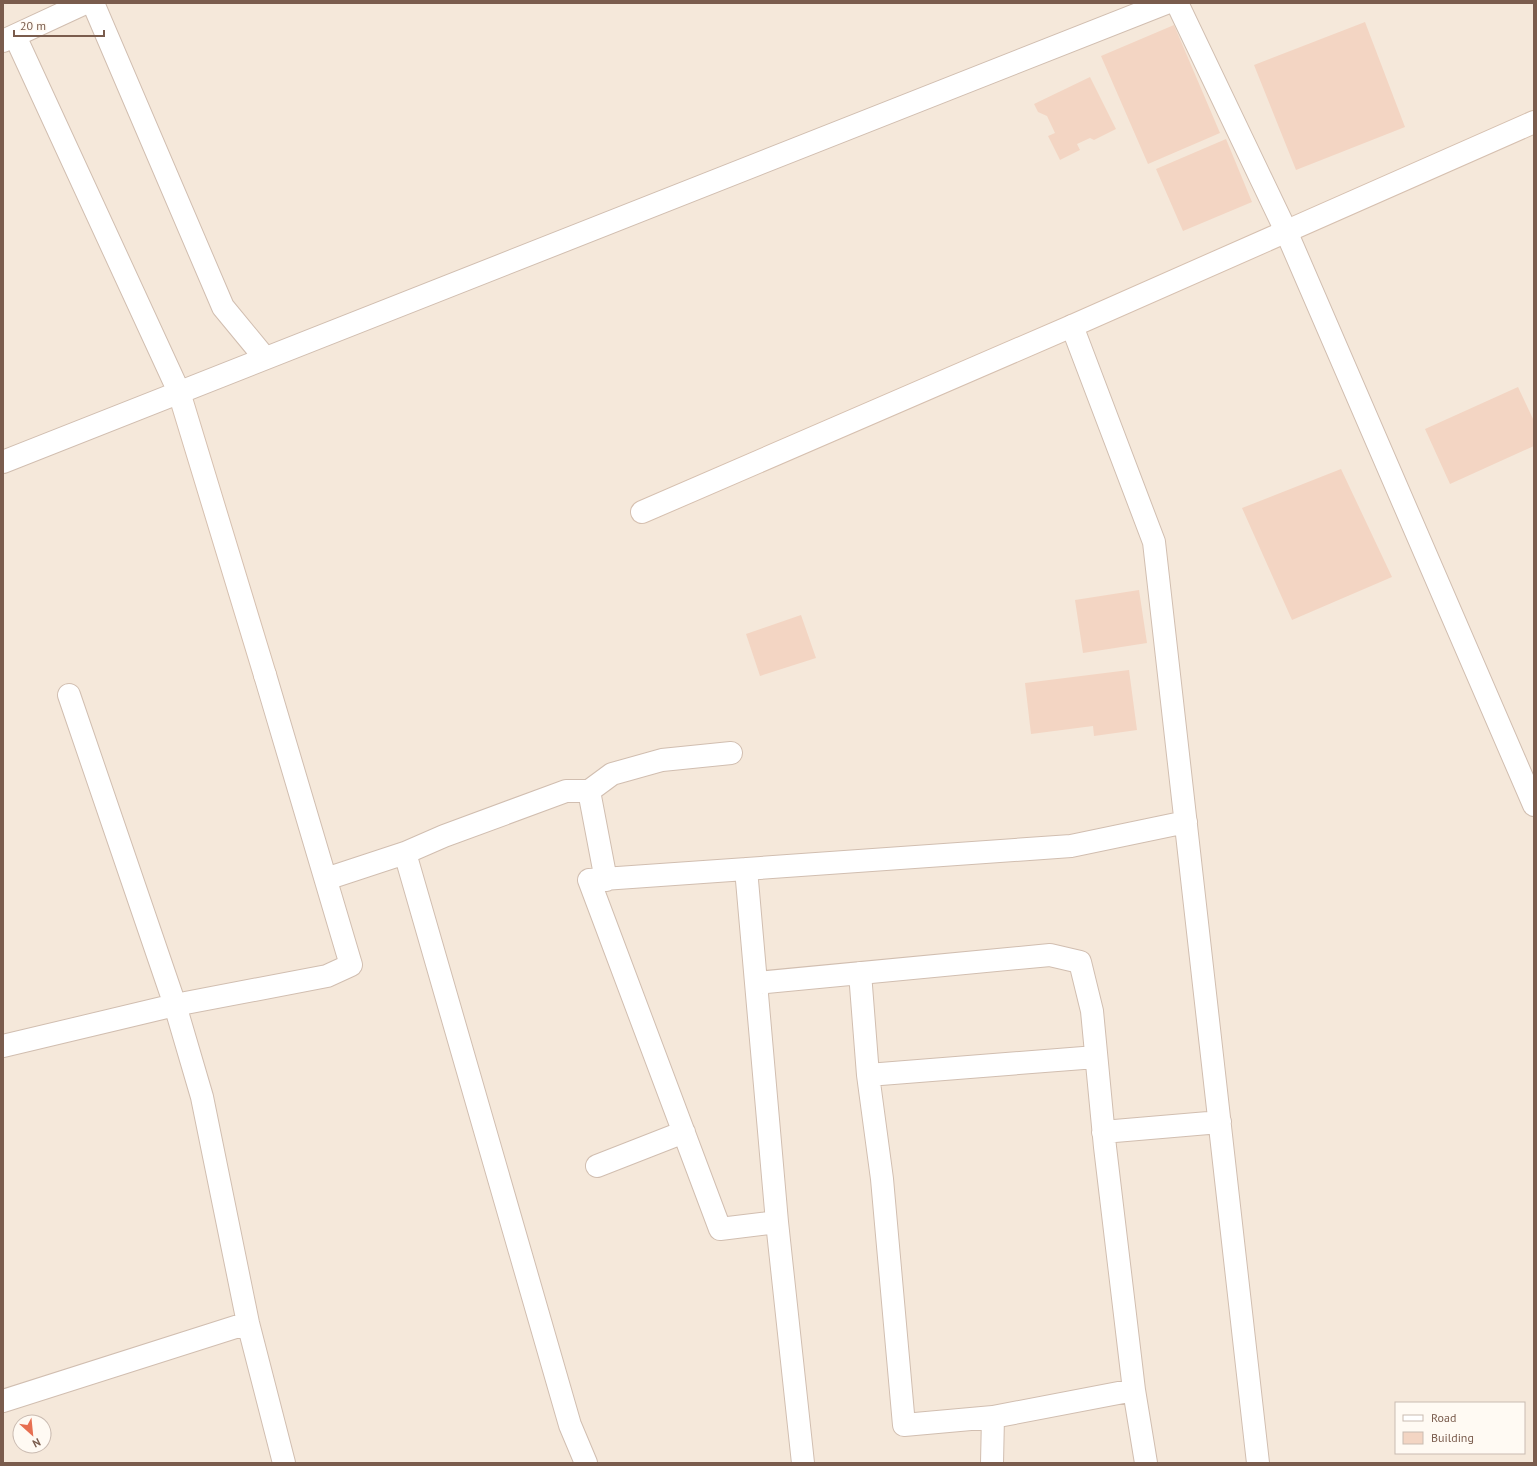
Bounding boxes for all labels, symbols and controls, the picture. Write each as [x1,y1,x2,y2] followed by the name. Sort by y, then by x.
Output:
[14,12,104,38] scale bar
[20,18,46,33] text: 20 m
[1395,1402,1525,1454] legend
[1431,1410,1456,1425] text: Road
[12,1414,52,1454] north arrow
[1431,1430,1474,1445] text: Building
[30,1435,43,1451] text: N

